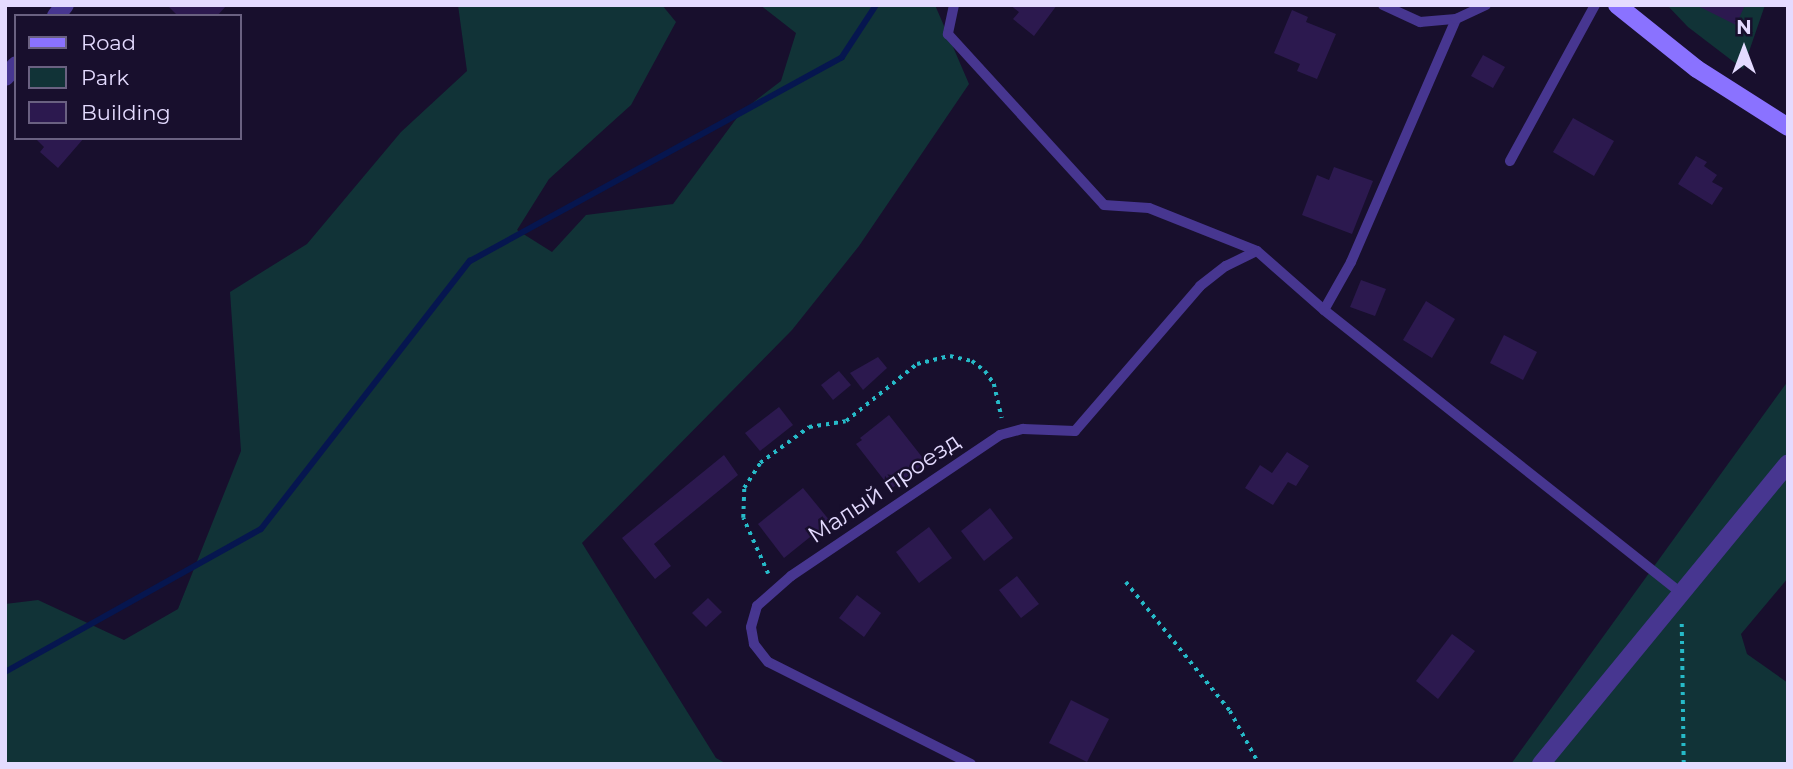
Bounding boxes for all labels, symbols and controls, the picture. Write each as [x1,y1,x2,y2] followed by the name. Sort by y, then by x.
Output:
[14,14,242,140] legend
[1709,14,1779,84] north arrow
[1736,16,1752,39] text: N
[81,30,136,55] text: Road
[81,65,129,90] text: Park
[81,100,171,125] text: Building
[803,427,965,549] street label: Малый проезд

